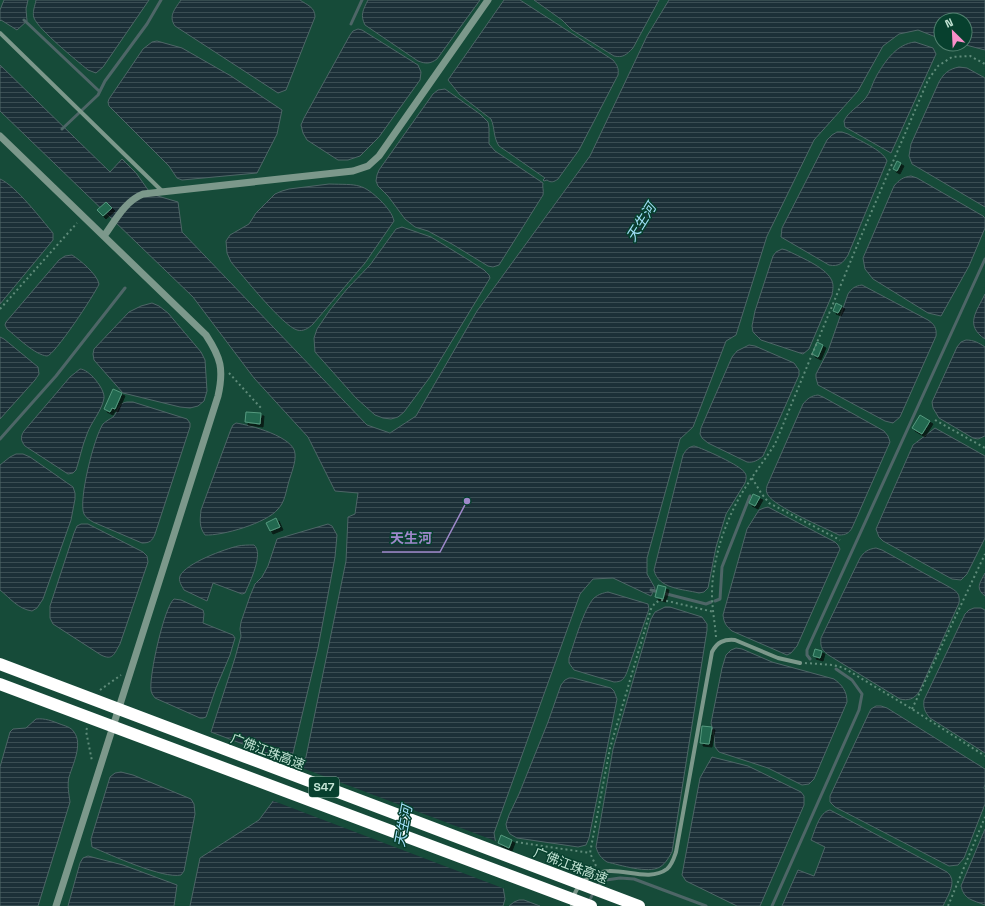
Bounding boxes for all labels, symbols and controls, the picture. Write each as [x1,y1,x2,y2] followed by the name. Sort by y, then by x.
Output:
[933,12,973,52] north arrow
[943,15,955,31] text: N
[622,197,661,245] water label: 天生河
[382,526,440,552] callout: 天生河
[390,529,432,547] text: 天生河
[228,730,307,773] street label: 广佛江珠高速
[309,777,339,797] road number: S47
[390,801,416,848] water label: 天生河
[531,844,610,887] street label: 广佛江珠高速

